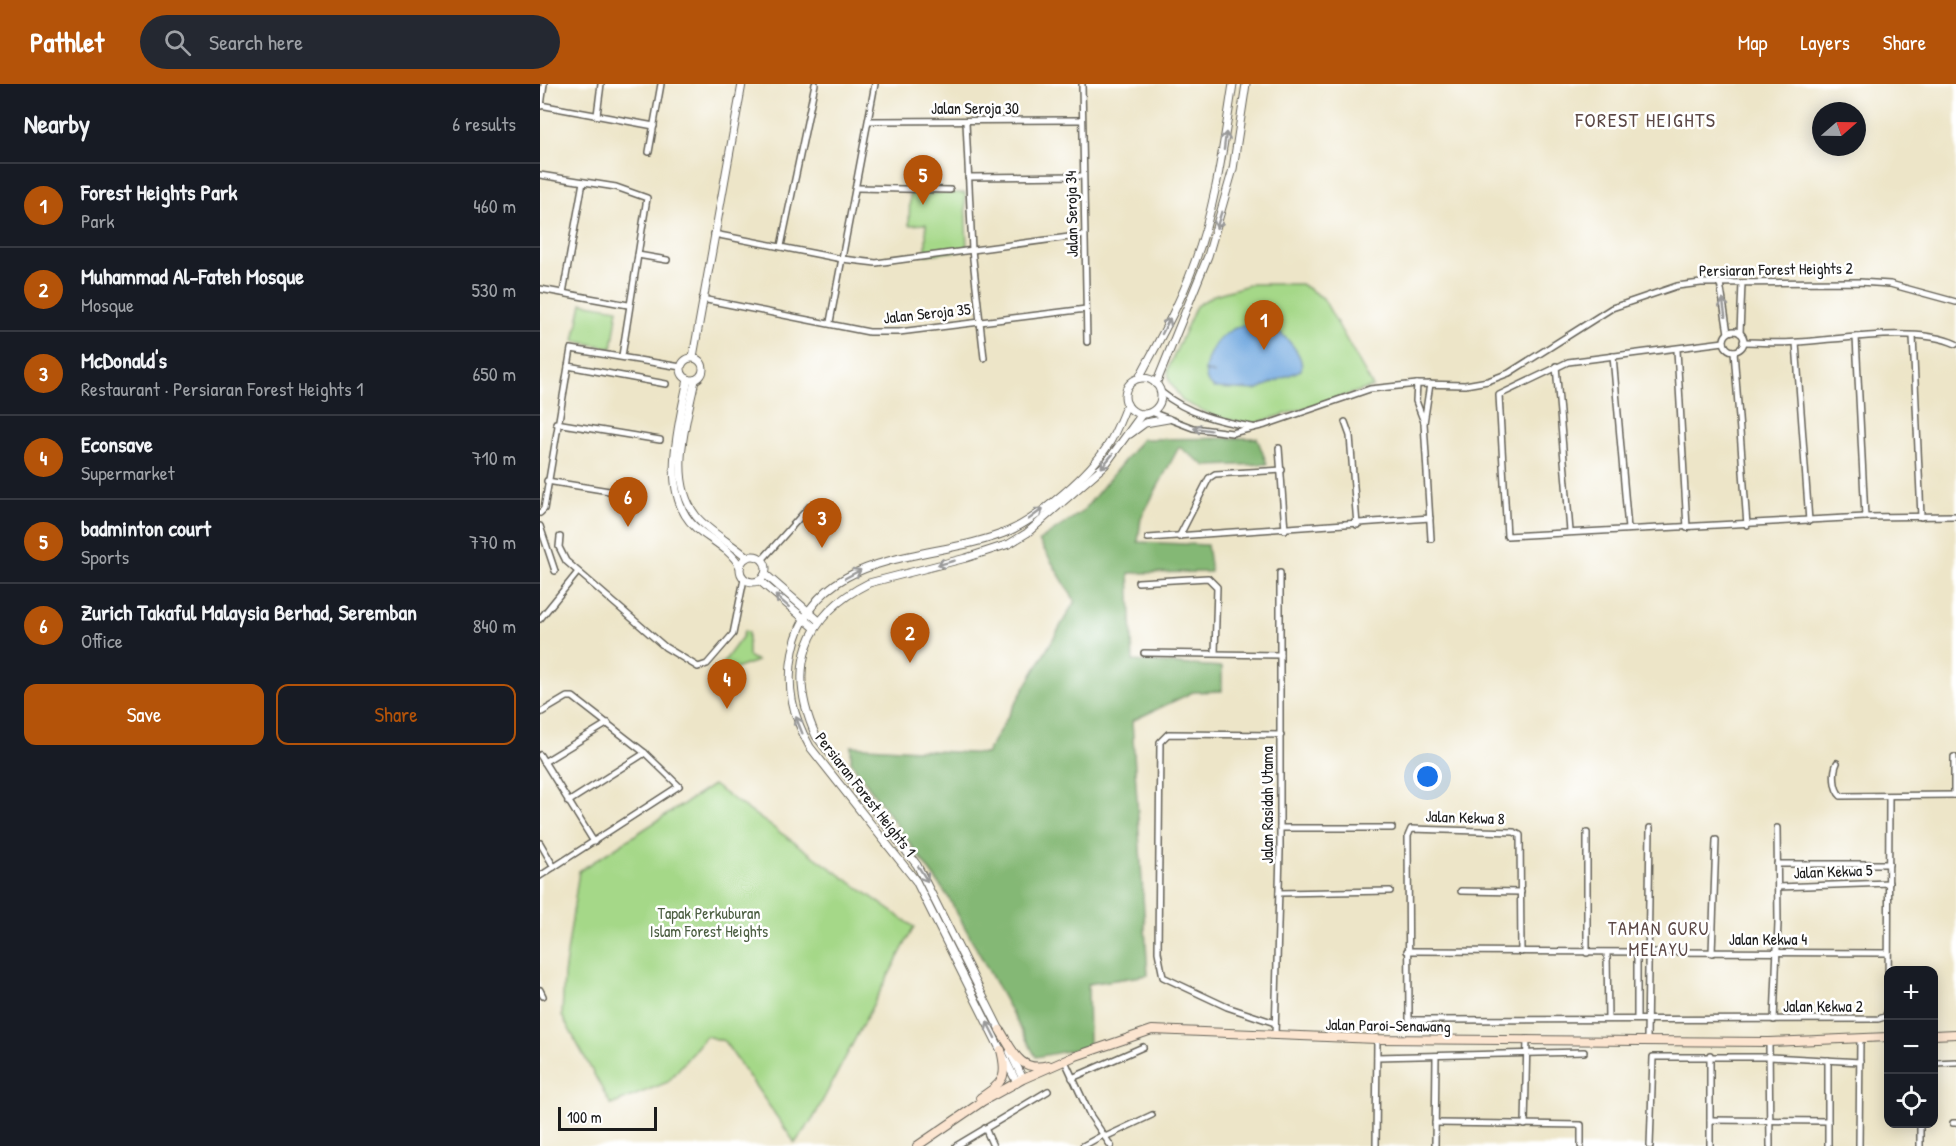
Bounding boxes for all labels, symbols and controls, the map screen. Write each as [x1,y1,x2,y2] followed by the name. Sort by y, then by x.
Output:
[140,15,560,69] search box
[30,23,104,61] text: Pathlet
[161,26,194,59] icon: search
[209,27,303,57] text: Search here
[1738,28,1767,57] text: Map
[1800,28,1850,57] text: Layers
[1883,28,1926,57] text: Share
[931,97,1019,119] street label: Jalan Seroja 30
[1812,102,1866,156] north arrow
[24,106,90,141] text: Nearby
[1574,106,1717,133] district label: FOREST HEIGHTS
[452,110,516,137] text: 6 results
[1220,132,1231,152] one-way arrow
[904,156,943,205] pin: 5
[1059,170,1083,258] street label: Jalan Seroja 34
[81,177,237,207] text: Forest Heights Park
[40,192,47,219] text: 1
[473,192,516,219] text: 460 m
[81,207,114,234] text: Park
[1213,210,1224,229] one-way arrow
[1699,257,1854,281] street label: Persiaran Forest Heights 2
[81,261,304,291] text: Muhammad Al-Fateh Mosque
[39,276,48,303] text: 2
[471,276,516,303] text: 530 m
[81,291,134,318] text: Mosque
[882,297,972,329] street label: Jalan Seroja 35
[1719,299,1730,318] one-way arrow
[1244,300,1284,350] pin: 1
[1161,318,1172,336] one-way arrow
[81,345,167,375] text: McDonald's
[39,360,48,387] text: 3
[472,360,516,387] text: 650 m
[81,375,364,402] text: Restaurant · Persiaran Forest Heights 1
[1192,423,1212,434] one-way arrow
[81,429,153,459] text: Econsave
[40,444,47,471] text: 4
[472,444,516,471] text: 710 m
[1101,453,1114,469] one-way arrow
[81,459,175,486] text: Supermarket
[608,478,647,527] pin: 6
[802,498,842,548] pin: 3
[1028,508,1044,520] one-way arrow
[81,513,211,543] text: badminton court
[39,528,48,555] text: 5
[469,528,516,555] text: 770 m
[81,543,129,570] text: Sports
[937,558,956,569] one-way arrow
[843,568,861,579] one-way arrow
[774,594,790,607] one-way arrow
[81,597,417,627] text: Zurich Takaful Malaysia Berhad, Seremban
[40,612,47,639] text: 6
[473,612,516,639] text: 840 m
[890,614,929,663] pin: 2
[81,627,123,654] text: Office
[708,660,747,709] pin: 4
[24,684,264,745] button: Save
[276,684,516,745] button: Share
[793,716,804,734] one-way arrow
[810,727,922,861] street label: Persiaran Forest Heights 1
[1256,746,1278,864] street label: Jalan Rasidah Utama
[1413,762,1442,791] your location
[1425,805,1505,829] street label: Jalan Kekwa 8
[1793,859,1873,883] street label: Jalan Kekwa 5
[917,865,929,882] one-way arrow
[650,902,768,942] park label: Tapak Perkuburan Islam Forest Heights
[1608,916,1710,962] district label: TAMAN GURU MELAYU
[1729,928,1807,950] street label: Jalan Kekwa 4
[1884,966,1938,1128] map controls
[1884,966,1938,1020] button: +
[1783,995,1863,1017] street label: Jalan Kekwa 2
[1325,1013,1451,1037] street label: Jalan Paroi-Senawang
[1884,1020,1938,1074] button: −
[984,1022,996,1040] one-way arrow
[1884,1074,1938,1128] button: locate
[558,1104,657,1132] scale bar
[567,1106,602,1128] text: 100 m

